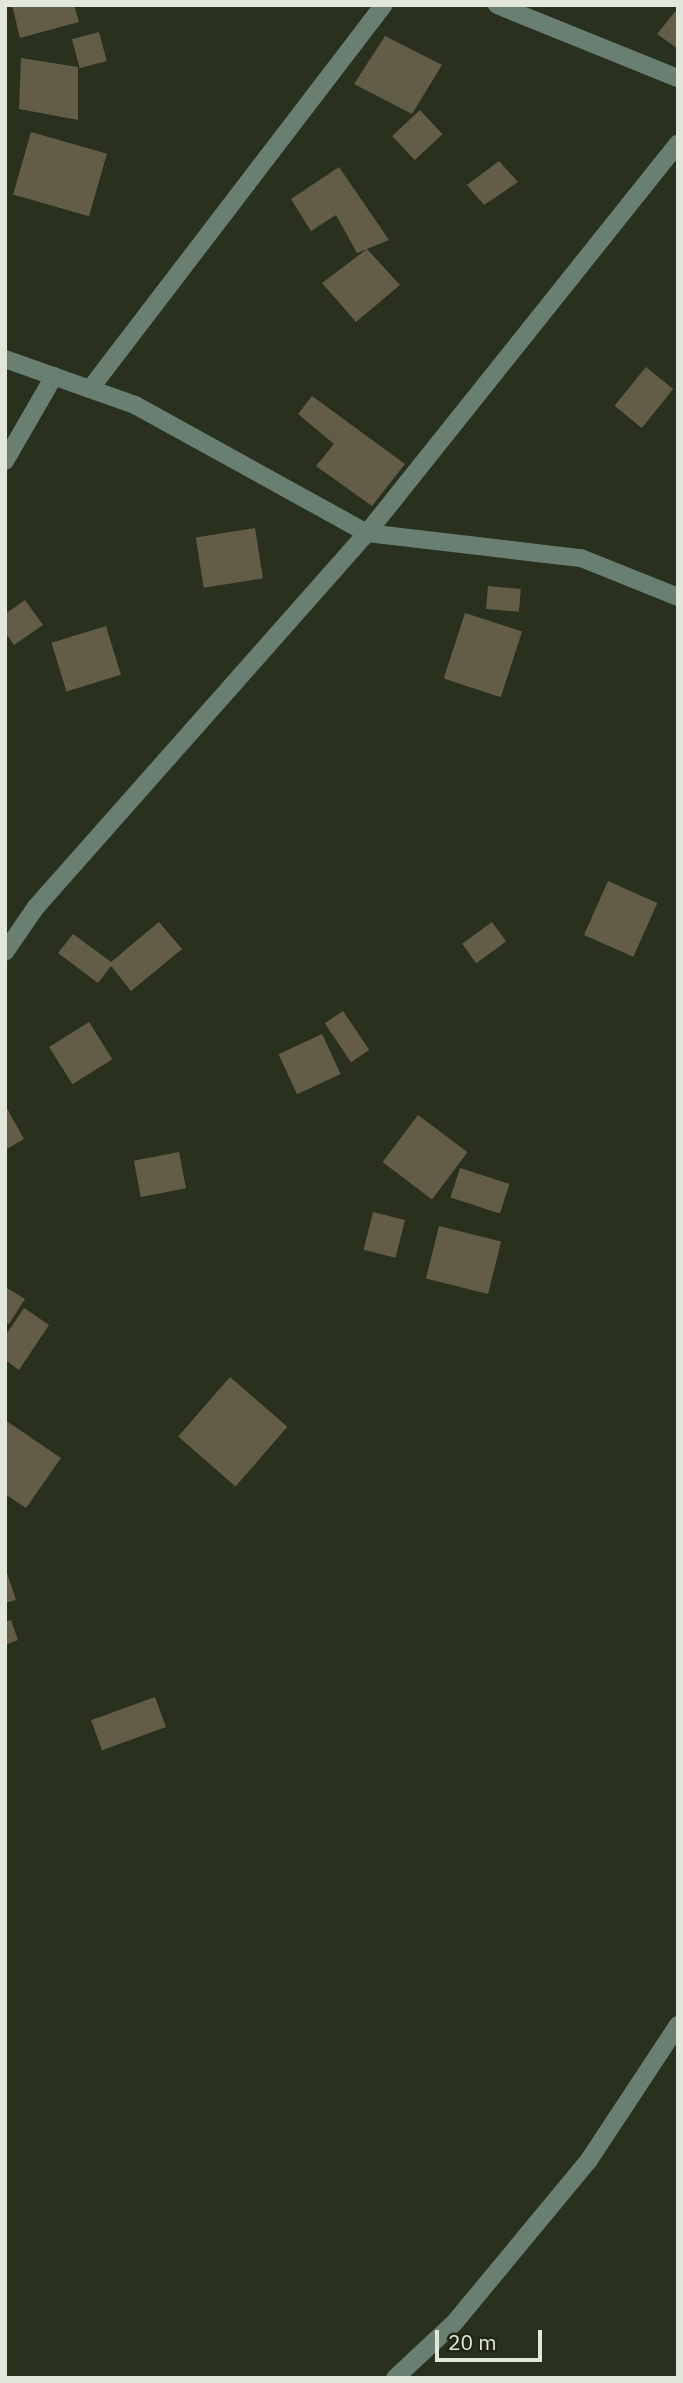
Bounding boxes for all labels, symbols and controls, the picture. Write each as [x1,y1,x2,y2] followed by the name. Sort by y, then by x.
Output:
[438,2316,545,2360] scale bar
[448,2328,497,2356] text: 20 m

